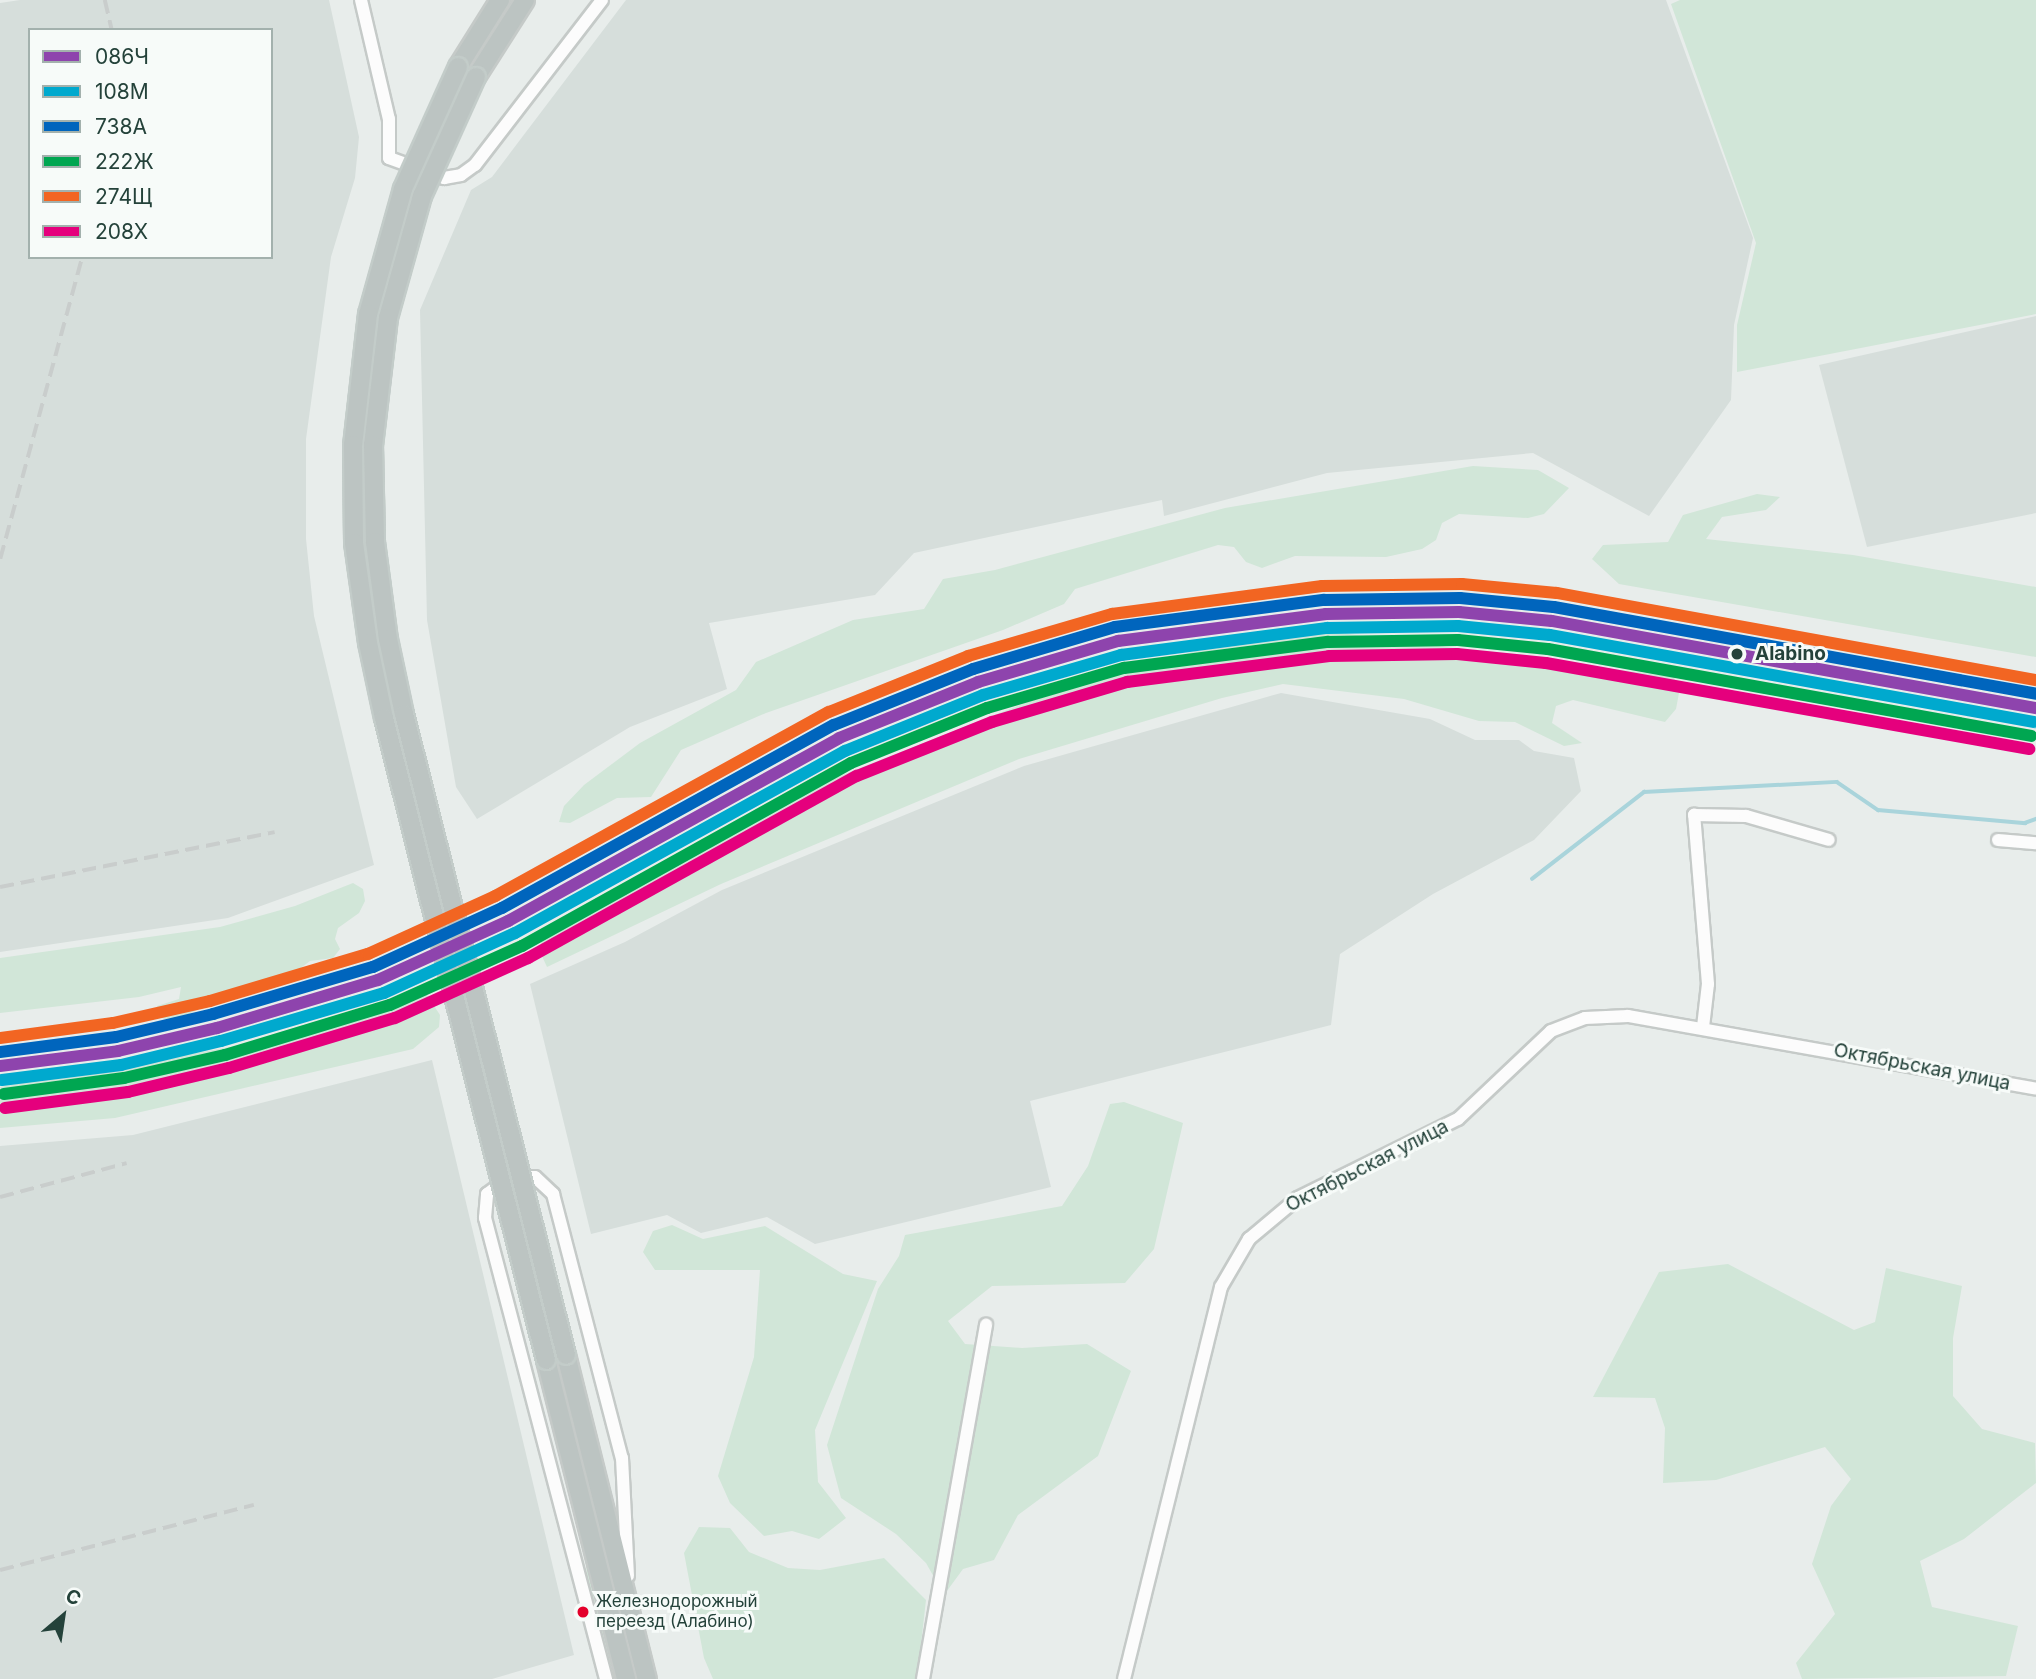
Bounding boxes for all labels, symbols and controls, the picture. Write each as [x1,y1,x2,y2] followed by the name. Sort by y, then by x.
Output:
[28,28,273,259] legend
[95,44,149,69] text: 086Ч
[95,79,149,104] text: 108М
[95,114,147,139] text: 738А
[95,149,154,174] text: 222Ж
[95,184,152,209] text: 274Щ
[95,219,148,244] text: 208Х
[1725,642,1749,666] marker: Alabino
[1755,643,1826,665] place label: Alabino
[1832,1039,2012,1095] street label: Октябрьская улица
[1282,1115,1452,1217] street label: Октябрьская улица
[28,1581,98,1651] north arrow
[62,1584,85,1611] text: С
[596,1592,758,1632] place label: Железнодорожный переезд (Алабино)
[576,1605,590,1619] marker: Железнодорожный переезд (Алабино)

